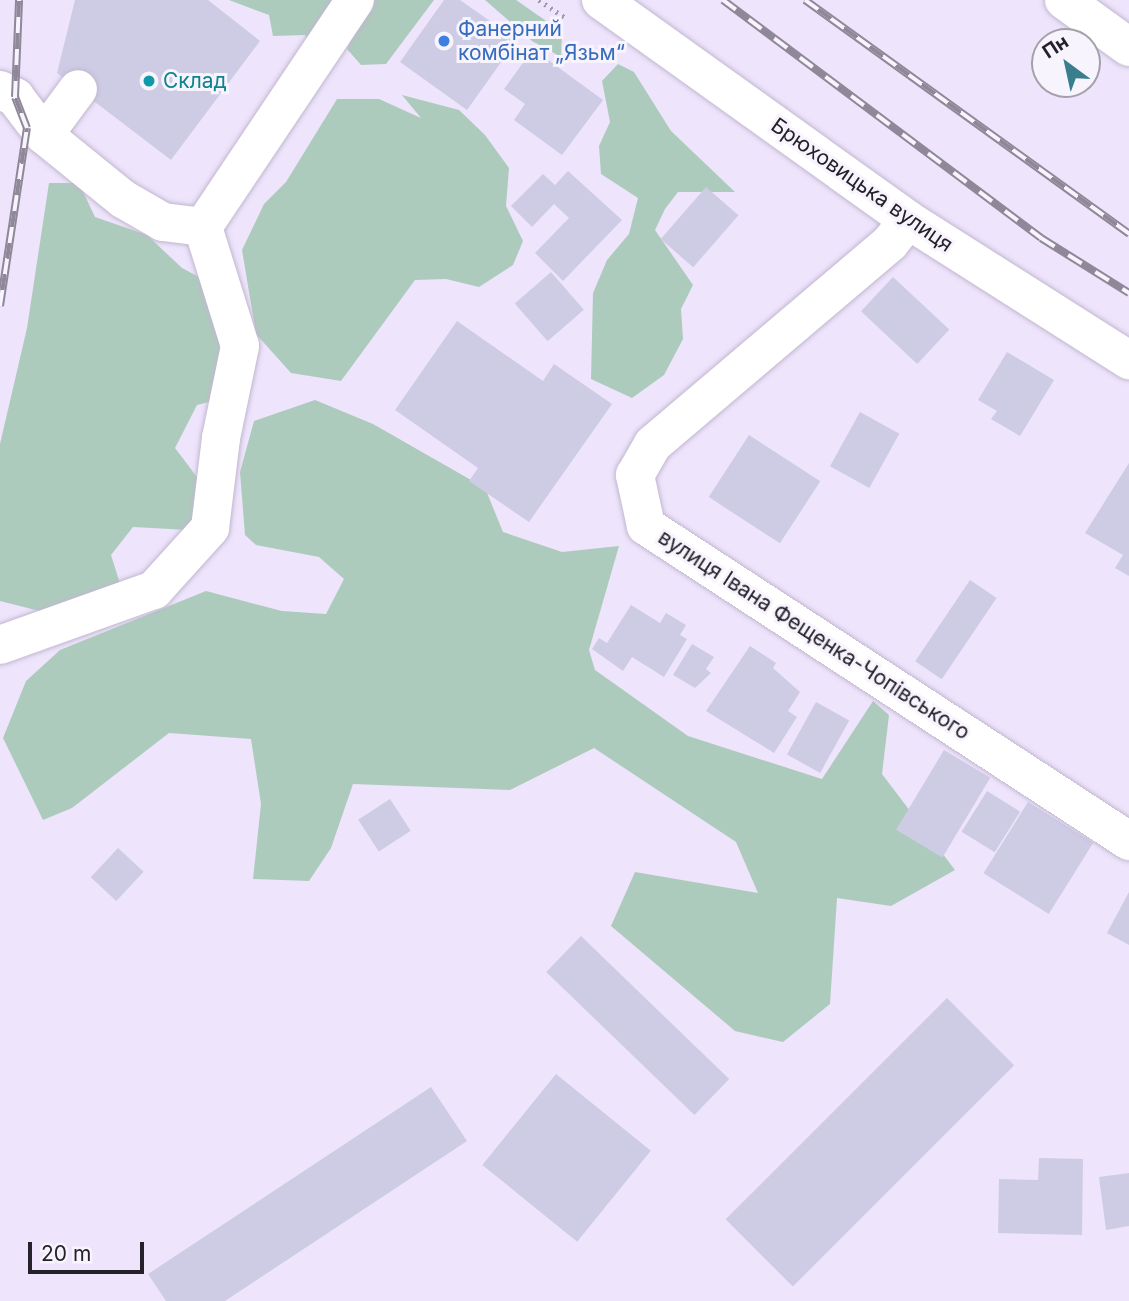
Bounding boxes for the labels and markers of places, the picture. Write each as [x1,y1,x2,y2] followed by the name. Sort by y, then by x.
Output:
[458,16,625,66] place label: Фанерний комбінат „Язьм“
[436,33,452,49] marker: Фанерний комбінат „Язьм“
[163,68,227,94] place label: Склад
[141,73,157,89] marker: Склад

